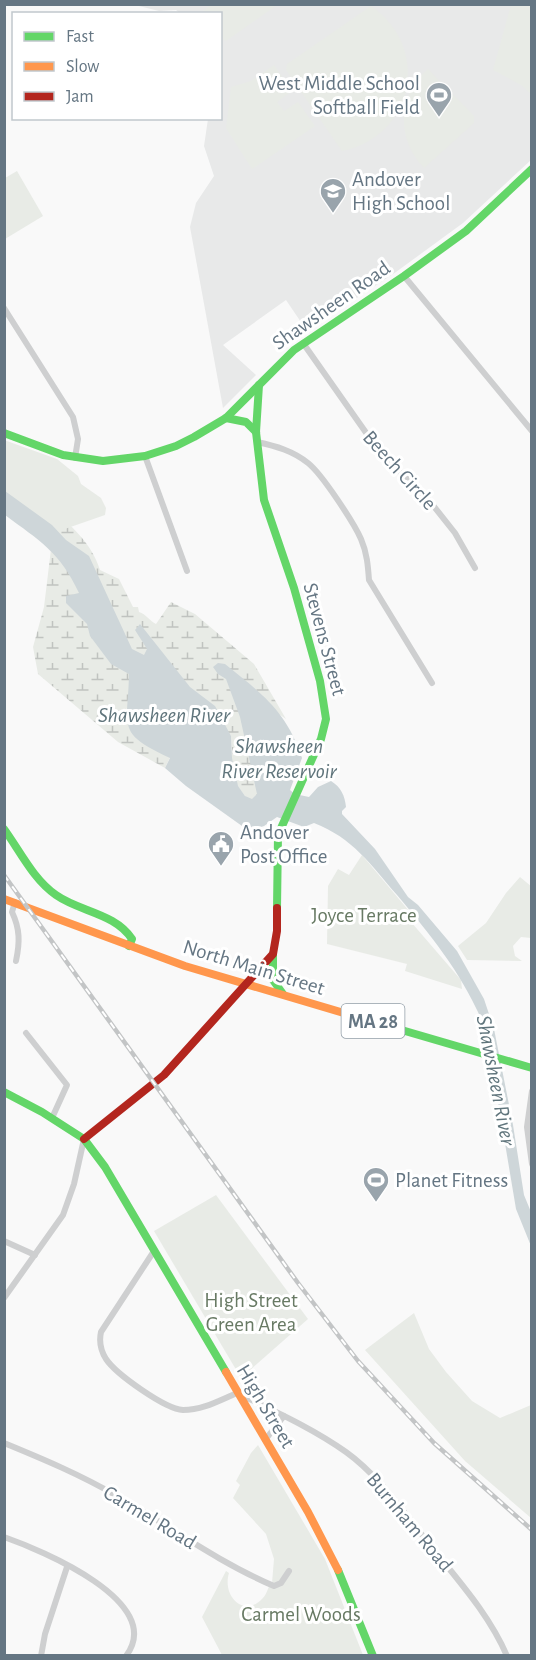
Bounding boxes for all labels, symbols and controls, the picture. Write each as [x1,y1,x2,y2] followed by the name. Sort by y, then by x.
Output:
[12,12,222,120] legend
[66,28,94,46] text: Fast
[66,58,99,76] text: Slow
[259,73,420,118] place label: West Middle School Softball Field
[424,80,454,118] sports icon: West Middle School Softball Field
[66,88,94,106] text: Jam
[352,169,450,214] place label: Andover High School
[318,176,348,214] school or university icon: Andover High School
[269,257,394,354] street label: Shawsheen Road
[359,427,440,514] street label: Beech Circle
[299,580,350,698] street label: Stevens Street
[98,704,231,726] water label: Shawsheen River
[221,735,337,782] water label: Shawsheen River Reservoir
[240,822,327,867] place label: Andover Post Office
[206,829,236,867] public building icon: Andover Post Office
[311,905,417,926] park label: Joyce Terrace
[181,936,327,999] street label: North Main Street
[342,1004,404,1038] road number: MA 28
[473,1013,520,1148] water label: Shawsheen River
[361,1165,391,1203] sports icon: Planet Fitness
[395,1170,508,1191] place label: Planet Fitness
[204,1290,298,1335] park label: High Street Green Area
[232,1361,299,1452] street label: High Street
[362,1469,457,1576] street label: Burnham Road
[100,1482,200,1553] street label: Carmel Road
[241,1604,361,1625] park label: Carmel Woods

